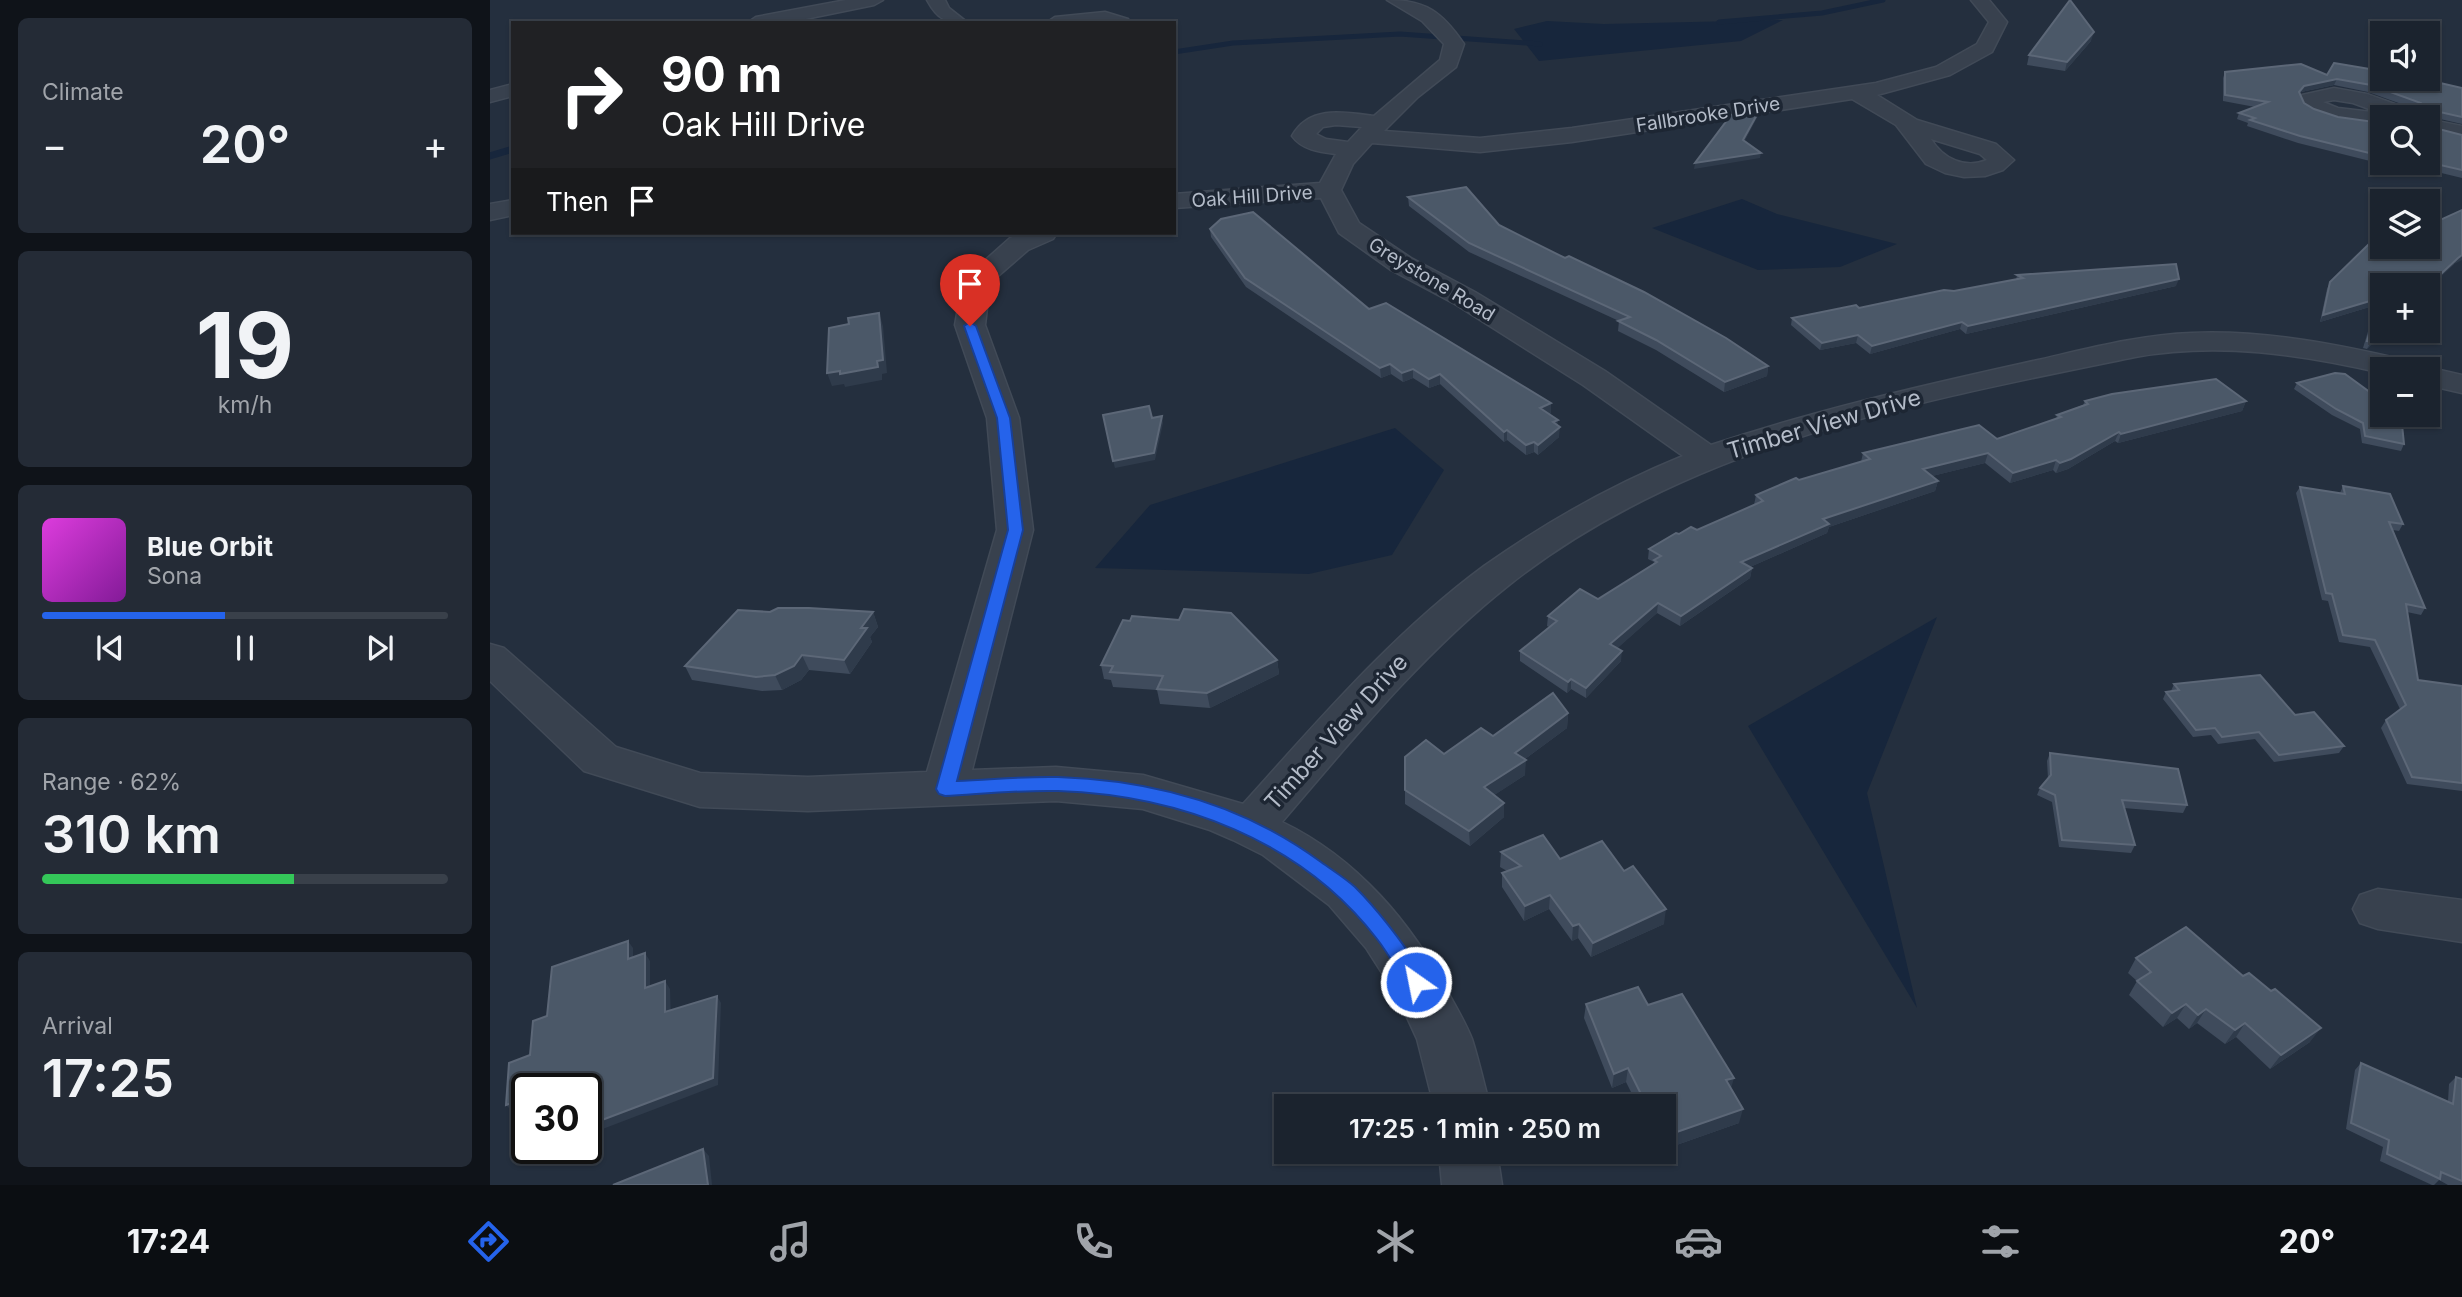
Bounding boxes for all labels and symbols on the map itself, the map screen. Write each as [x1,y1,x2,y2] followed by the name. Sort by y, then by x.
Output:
[1634,92,1782,137] street label: Fallbrooke Drive
[1191,181,1313,212] street label: Oak Hill Drive
[1364,233,1499,326] street label: Greystone Road
[940,254,1000,326] pin
[1724,383,1924,465] street label: Timber View Drive
[1259,648,1413,816] street label: Timber View Drive
[1379,945,1453,1019] position arrow
[511,1073,602,1164] speed limit sign: 30

